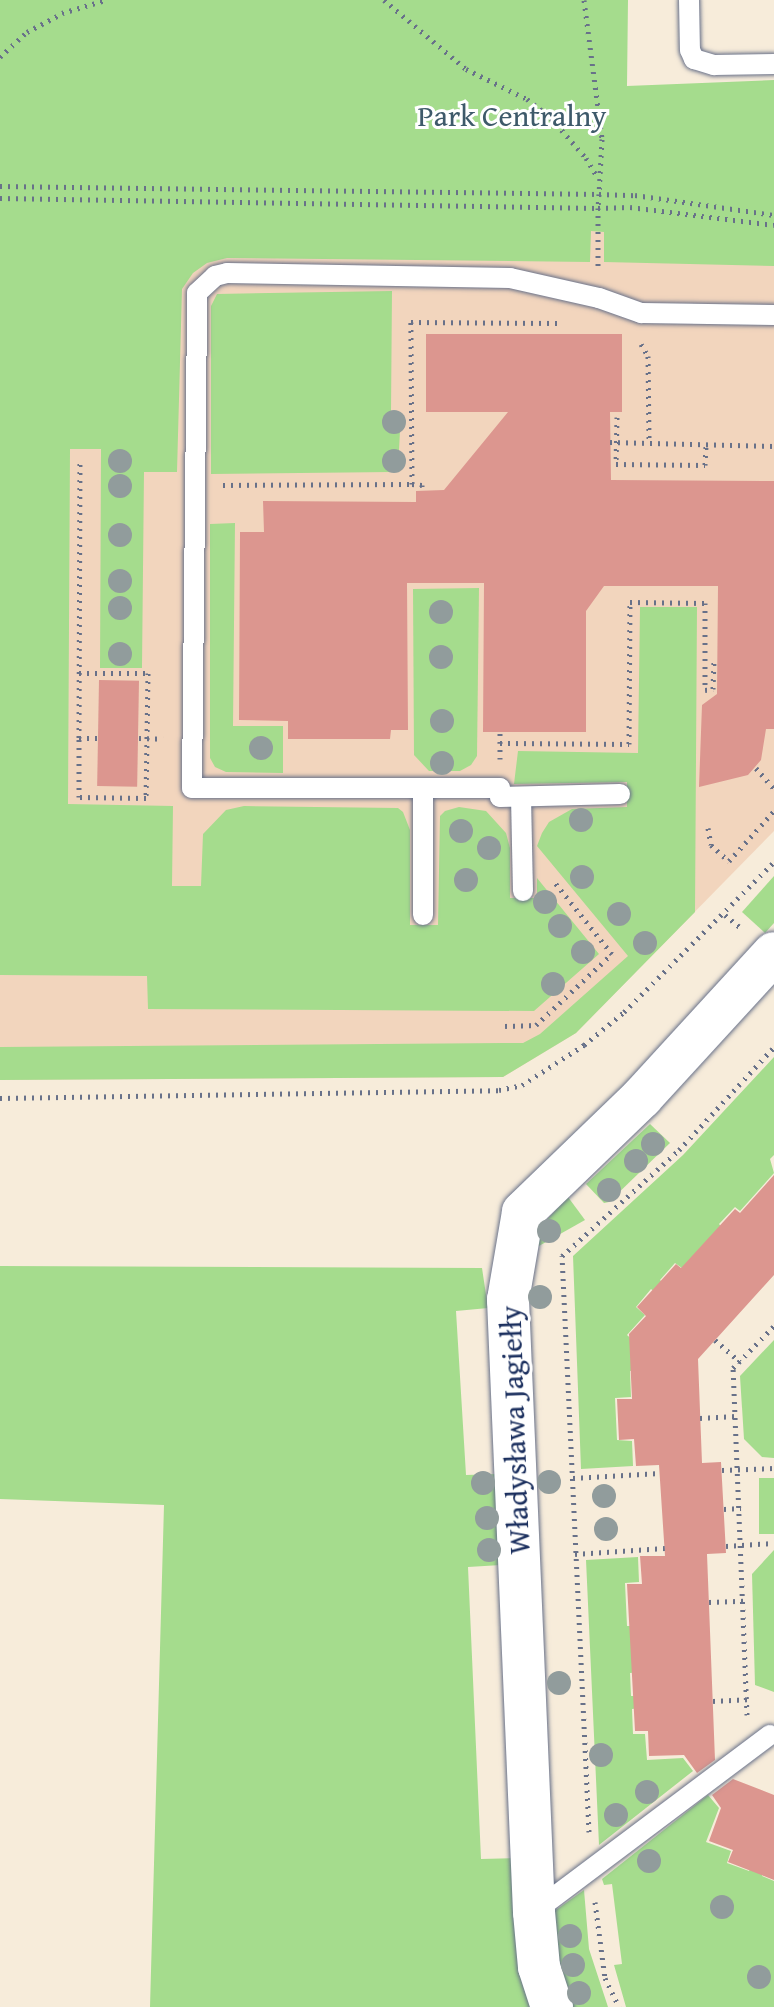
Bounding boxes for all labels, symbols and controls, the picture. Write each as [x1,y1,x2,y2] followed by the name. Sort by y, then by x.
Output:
[418,97,606,133] park label: Park Centralny
[492,1305,536,1555] street label: Władysława Jagiełły

